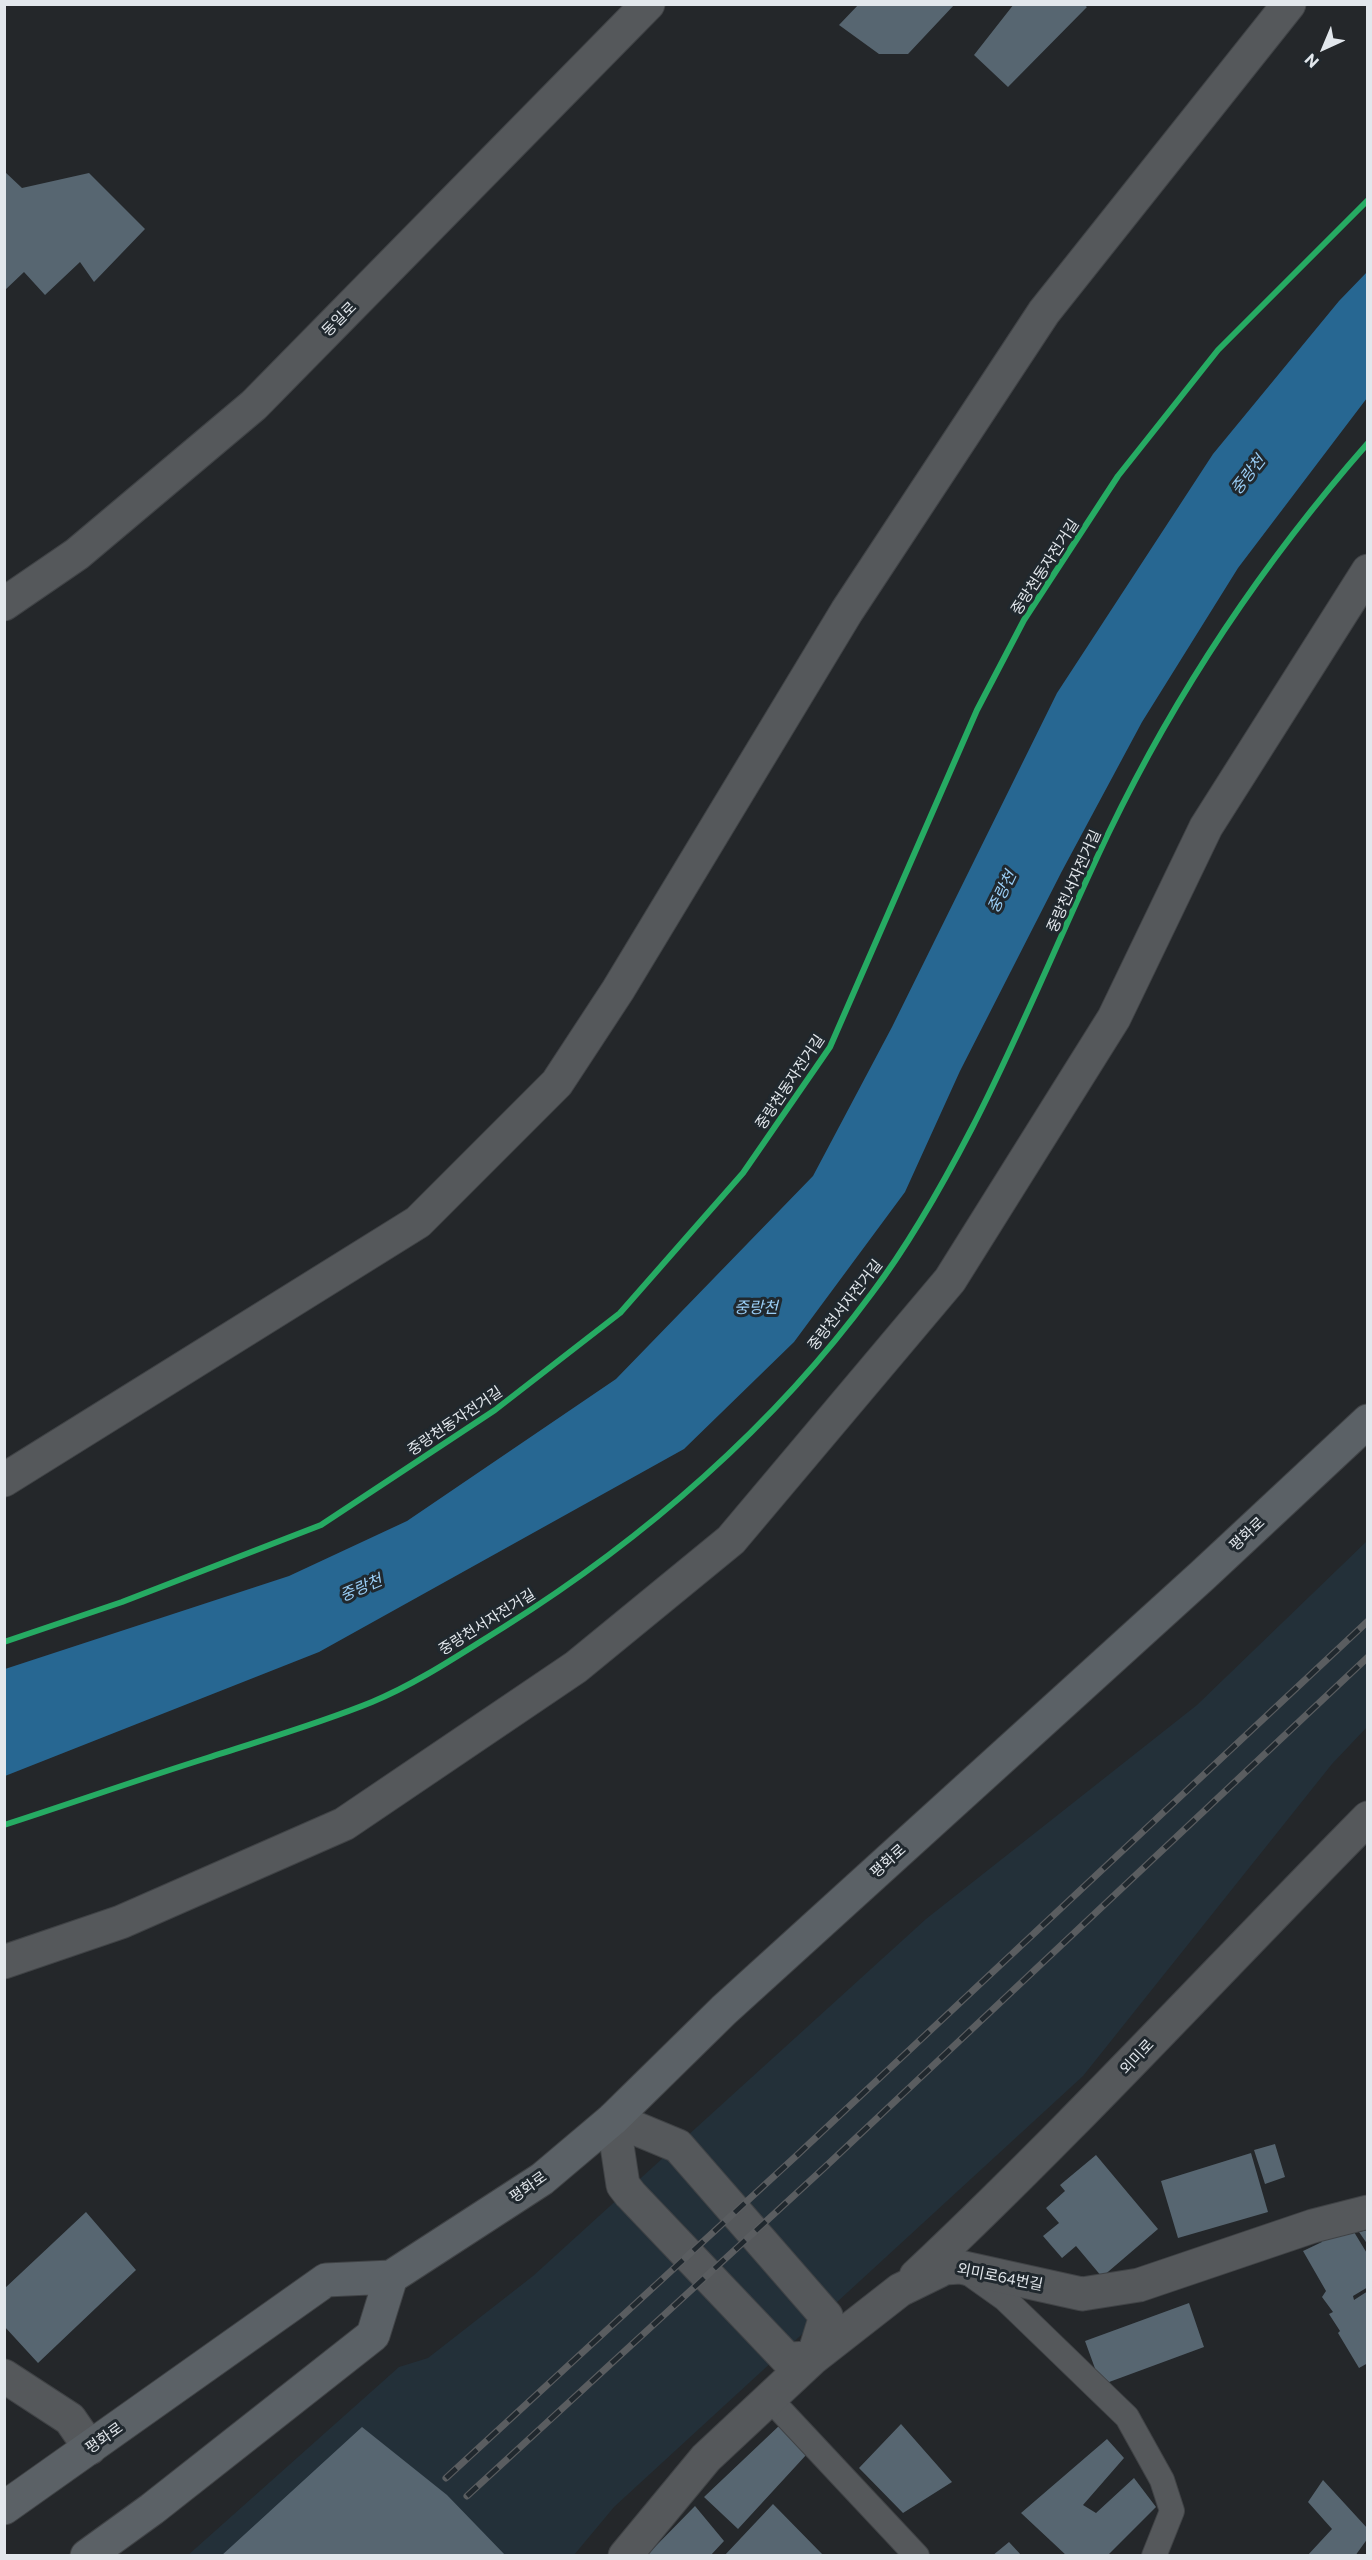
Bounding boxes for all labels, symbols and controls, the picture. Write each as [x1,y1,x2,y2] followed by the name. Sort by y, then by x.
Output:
[1294,18,1354,78] north arrow
[1300,50,1322,72] text: N
[318,298,360,340] street label: 동일로
[1227,452,1269,498] water label: 중랑천
[1007,516,1083,618] street label: 중랑천동자전거길
[1043,827,1105,935] street label: 중랑천서자전거길
[984,868,1020,916] water label: 중랑천
[752,1031,828,1133] street label: 중랑천동자전거길
[804,1256,886,1354] street label: 중랑천서자전거길
[734,1298,778,1318] water label: 중랑천
[404,1383,506,1459] street label: 중랑천동자전거길
[1226,1513,1268,1555] street label: 평화로
[337,1571,385,1605] water label: 중랑천
[435,1585,539,1659] street label: 중랑천서자전거길
[867,1840,909,1882] street label: 평화로
[1116,2036,1158,2078] street label: 외미로
[506,2168,550,2206] street label: 평화로
[956,2260,1044,2294] street label: 외미로64번길
[82,2419,126,2457] street label: 평화로

